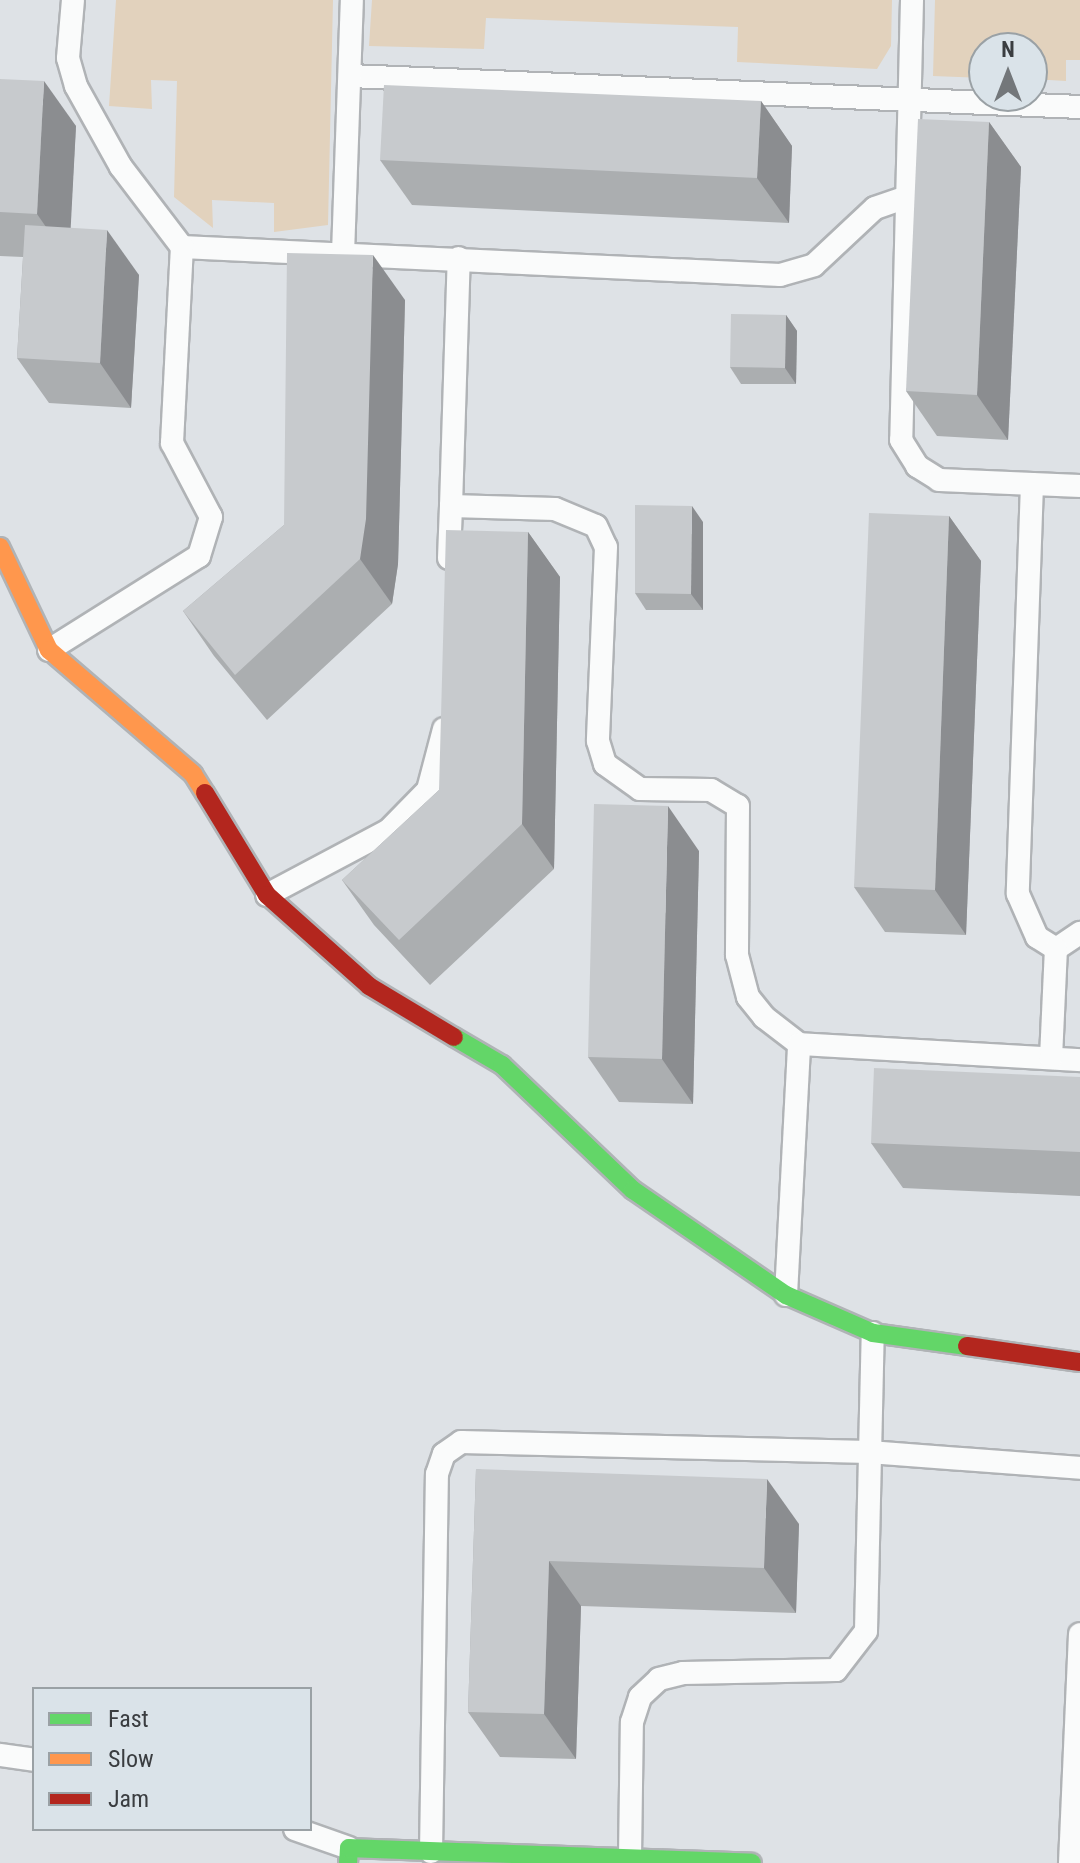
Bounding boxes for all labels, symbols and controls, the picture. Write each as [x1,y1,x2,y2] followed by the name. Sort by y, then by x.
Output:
[968,32,1048,112] north arrow
[1001,37,1015,62] text: N
[32,1687,312,1831] legend
[108,1705,149,1733] text: Fast
[108,1745,154,1773] text: Slow
[108,1785,149,1813] text: Jam

